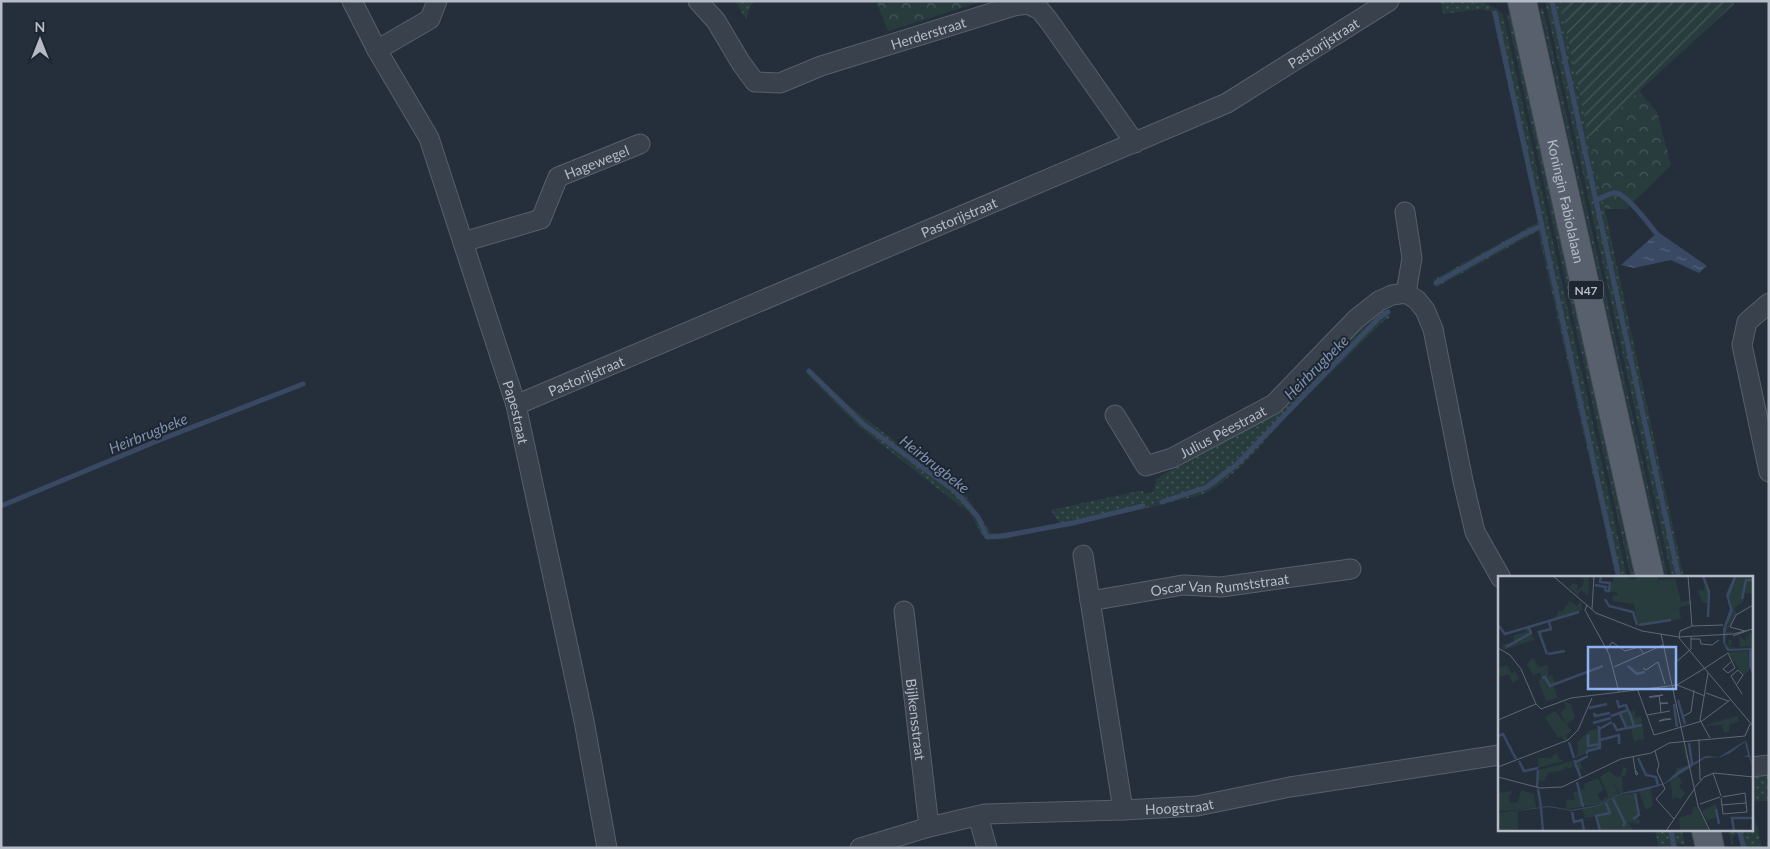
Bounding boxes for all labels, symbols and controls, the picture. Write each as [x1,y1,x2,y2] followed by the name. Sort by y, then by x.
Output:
[888,13,968,52] street label: Herderstraat
[1284,14,1362,71] street label: Pastorijstraat
[15,15,65,65] north arrow
[35,18,45,35] text: N
[1544,138,1588,265] street label: Koningin Fabiolalaan
[562,141,631,182] street label: Hagewegel
[918,193,999,241] street label: Pastorijstraat
[1568,280,1604,300] road number: N47
[1280,331,1352,403] water label: Heirbrugbeke
[545,352,627,399] street label: Pastorijstraat
[500,378,533,446] street label: Papestraat
[1176,401,1269,461] street label: Julius Péestraat
[106,409,190,457] water label: Heirbrugbeke
[897,431,973,497] water label: Heirbrugbeke
[1149,569,1290,599] street label: Oscar Van Rumststraat
[1498,576,1752,832] inset map
[903,678,930,761] street label: Bijlkensstraat
[1145,794,1215,817] street label: Hoogstraat

